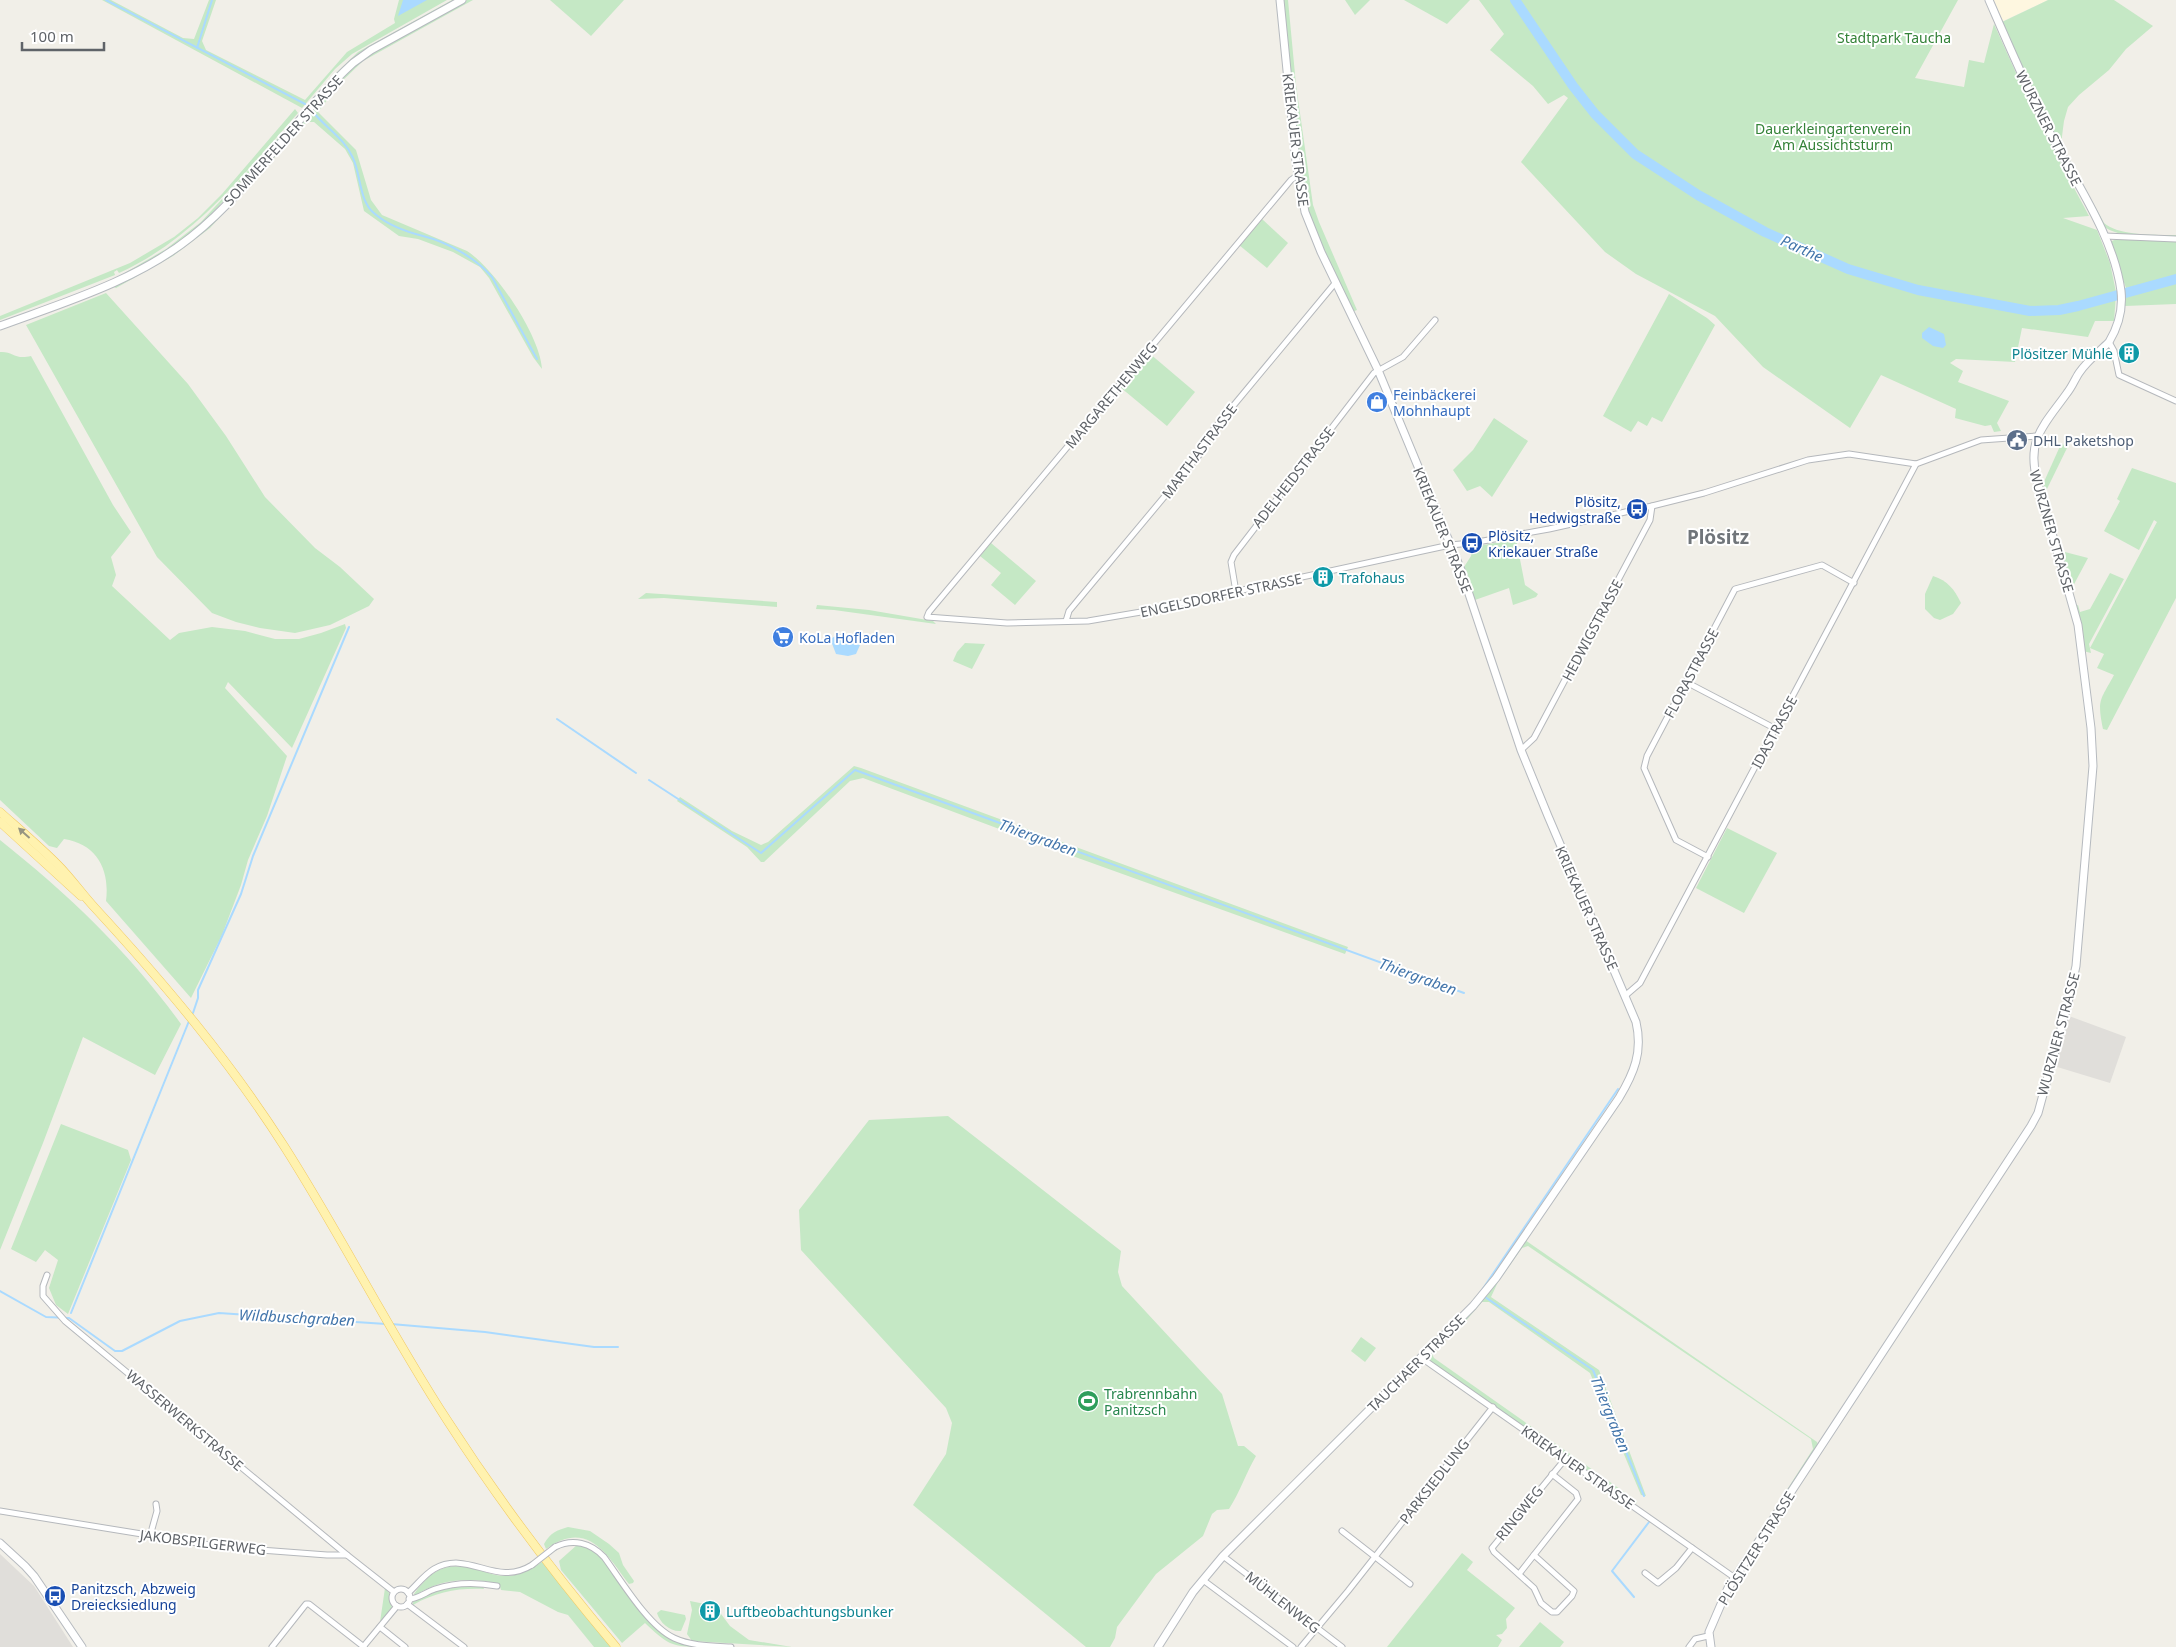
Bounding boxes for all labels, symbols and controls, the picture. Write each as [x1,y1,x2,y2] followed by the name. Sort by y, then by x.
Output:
[22,20,105,52] scale bar
[30,26,74,46] text: 100 m
[1837,28,1951,47] park label: Stadtpark Taucha
[2012,67,2086,189] street label: WURZNER STRASSE
[219,71,347,209] street label: SOMMERFELDER STRASSE
[1278,72,1314,208] street label: KRIEKAUER STRASSE
[1755,119,1911,154] park label: Dauerkleingartenverein Am Aussichtsturm
[1778,230,1827,266] water label: Parthe
[1061,338,1161,452] street label: MARGARETHENWEG
[2117,341,2141,365] building icon: Plösitzer Mühle
[2012,344,2113,363] place label: Plösitzer Mühle
[1393,385,1476,420] place label: Feinbäckerei Mohnhaupt
[1365,390,1389,414] shop icon: Feinbäckerei Mohnhaupt
[1157,400,1241,502] street label: MARTHASTRASSE
[1247,422,1339,532] street label: ADELHEIDSTRASSE
[2005,428,2029,452] public building icon: DHL Paketshop
[2033,431,2134,450] place label: DHL Paketshop
[1409,464,1477,596] street label: KRIEKAUER STRASSE
[2025,467,2079,595] street label: WURZNER STRASSE
[1529,492,1621,527] place label: Plösitz, Hedwigstraße
[1625,497,1649,521] bus stop icon: Plösitz, Hedwigstraße
[1687,524,1749,550] district label: Plösitz
[1488,526,1598,561] place label: Plösitz, Kriekauer Straße
[1460,531,1484,555] bus stop icon: Plösitz, Kriekauer Straße
[1311,565,1335,589] building icon: Trafohaus
[1339,568,1405,587] place label: Trafohaus
[1138,569,1304,621] street label: ENGELSDORFER STRASSE
[1557,576,1627,684] street label: HEDWIGSTRASSE
[771,625,795,649] supermarket icon: KoLa Hofladen
[1659,625,1723,721] street label: FLORASTRASSE
[799,628,895,647] place label: KoLa Hofladen
[1747,692,1801,772] street label: IDASTRASSE
[996,814,1080,860] water label: Thiergraben
[19,827,31,839] one-way arrow
[1551,843,1623,973] street label: KRIEKAUER STRASSE
[1376,953,1460,999] water label: Thiergraben
[2032,970,2084,1098] street label: WURZNER STRASSE
[238,1304,356,1330] water label: Wildbuschgraben
[1363,1310,1469,1416] street label: TAUCHAER STRASSE
[122,1365,248,1475] street label: WASSERWERKSTRASSE
[1587,1373,1635,1455] water label: Thiergraben
[1104,1384,1198,1419] place label: Trabrennbahn Panitzsch
[1076,1389,1100,1413] sports icon: Trabrennbahn Panitzsch
[1518,1421,1638,1513] street label: KRIEKAUER STRASSE
[1395,1435,1473,1527] street label: PARKSIEDLUNG
[1491,1482,1547,1544] street label: RINGWEG
[1713,1487,1799,1609] street label: PLÖSITZER STRASSE
[137,1525,267,1559] street label: JAKOBSPILGERWEG
[1242,1567,1324,1637] street label: MÜHLENWEG
[71,1579,196,1614] place label: Panitzsch, Abzweig Dreiecksiedlung
[43,1584,67,1608] bus stop icon: Panitzsch, Abzweig Dreiecksiedlung
[698,1599,722,1623] building icon: Luftbeobachtungsbunker
[726,1602,894,1621] place label: Luftbeobachtungsbunker

